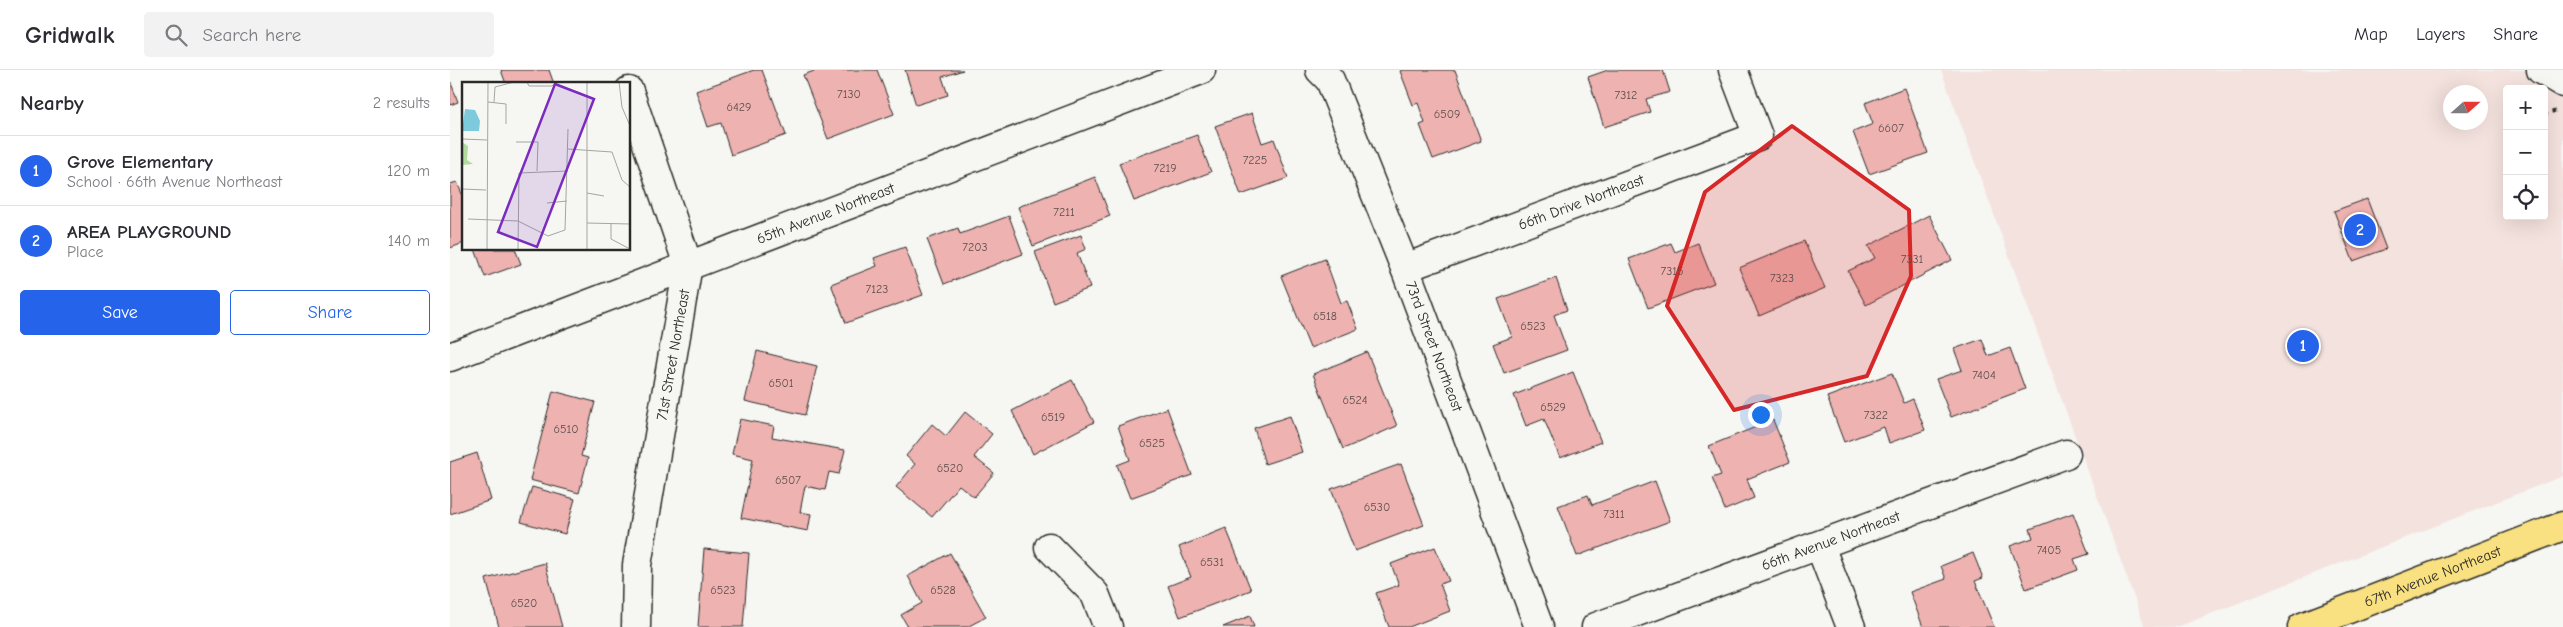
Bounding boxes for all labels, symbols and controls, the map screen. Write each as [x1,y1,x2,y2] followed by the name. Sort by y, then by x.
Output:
[144,12,494,57] search box
[25,21,114,49] text: Gridwalk
[162,21,190,49] icon: search
[202,24,301,46] text: Search here
[2354,24,2388,45] text: Map
[2416,24,2465,45] text: Layers
[2493,24,2538,45] text: Share
[462,82,630,250] inset map
[2443,85,2488,130] north arrow
[2503,85,2548,220] map controls
[2503,85,2548,130] button: +
[837,87,861,101] house number: 7130
[1615,88,1637,102] house number: 7312
[20,91,84,115] text: Nearby
[373,94,430,112] text: 2 results
[727,100,751,114] house number: 6429
[1434,107,1460,121] house number: 6509
[1878,121,1904,135] house number: 6607
[2503,130,2548,175] button: −
[67,151,213,173] text: Grove Elementary
[1243,153,1267,167] house number: 7225
[1153,161,1177,175] house number: 7219
[33,162,39,180] text: 1
[387,162,430,180] text: 120 m
[1516,170,1647,234] street label: 66th Drive Northeast
[67,173,282,191] text: School · 66th Avenue Northeast
[2503,175,2548,220] button: locate
[754,179,898,248] street label: 65th Avenue Northeast
[1053,205,1075,219] house number: 7211
[2344,211,2376,249] pin: 2
[67,221,231,243] text: AREA PLAYGROUND
[32,232,40,250] text: 2
[388,232,430,250] text: 140 m
[962,240,988,254] house number: 7203
[67,243,103,261] text: Place
[1901,252,1924,266] house number: 7331
[1660,264,1684,278] house number: 7315
[1770,271,1794,285] house number: 7323
[1402,279,1467,414] street label: 73rd Street Northeast
[866,282,888,296] house number: 7123
[653,287,694,422] street label: 71st Street Northeast
[20,290,220,335] button: Save
[230,290,430,335] button: Share
[1313,309,1337,323] house number: 6518
[1520,319,1546,333] house number: 6523
[2287,327,2319,365] pin: 1
[1972,368,1996,382] house number: 7404
[768,376,794,390] house number: 6501
[1342,393,1368,407] house number: 6524
[1540,400,1566,414] house number: 6529
[1748,402,1774,428] your location
[1864,408,1888,422] house number: 7322
[1041,410,1065,424] house number: 6519
[553,422,579,436] house number: 6510
[1139,436,1165,450] house number: 6525
[937,461,963,475] house number: 6520
[775,473,801,487] house number: 6507
[1364,500,1390,514] house number: 6530
[1603,507,1625,521] house number: 7311
[1759,507,1903,574] street label: 66th Avenue Northeast
[2362,542,2504,611] street label: 67th Avenue Northeast
[2037,543,2061,557] house number: 7405
[1200,555,1224,569] house number: 6531
[710,583,736,597] house number: 6523
[930,583,956,597] house number: 6528
[511,596,537,610] house number: 6520

